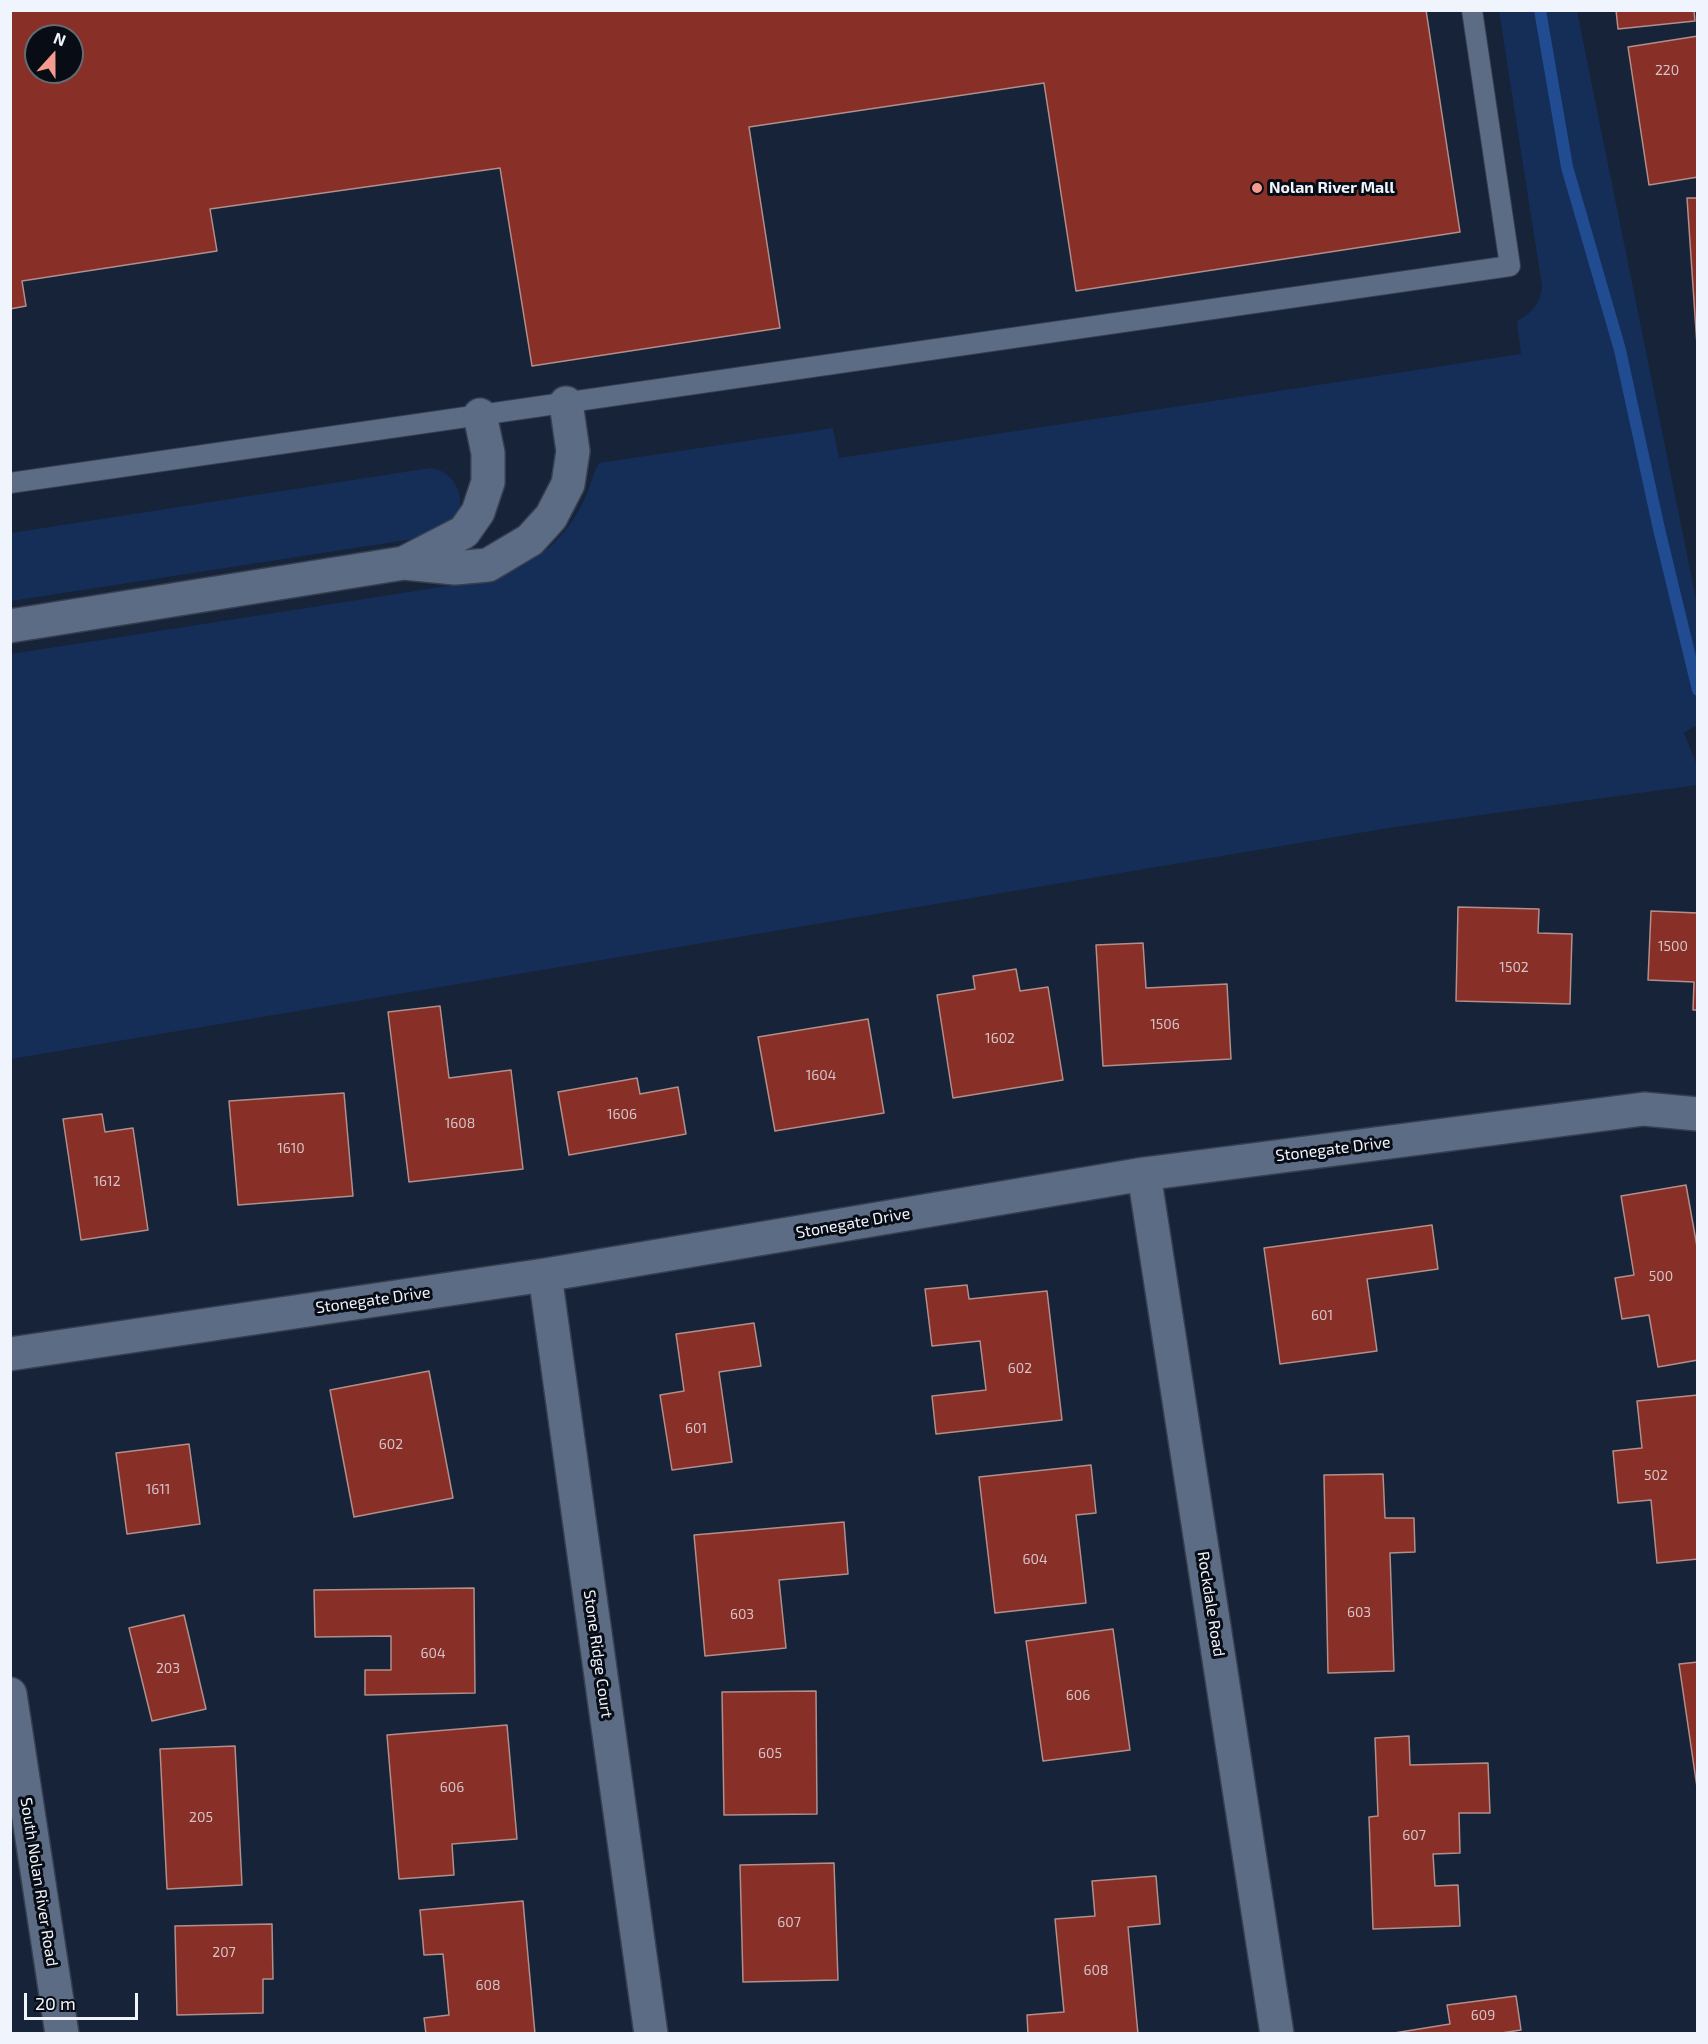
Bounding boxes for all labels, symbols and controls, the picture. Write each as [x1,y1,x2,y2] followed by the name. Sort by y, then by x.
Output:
[24,24,84,84] north arrow
[51,28,69,50] text: N
[1655,62,1679,78] house number: 220
[1269,178,1395,198] place label: Nolan River Mall
[1250,181,1264,195] marker: Nolan River Mall
[1658,938,1688,954] house number: 1500
[1499,959,1529,975] house number: 1502
[1150,1016,1180,1032] house number: 1506
[985,1030,1015,1046] house number: 1602
[806,1067,836,1083] house number: 1604
[607,1106,637,1122] house number: 1606
[445,1115,475,1131] house number: 1608
[1274,1132,1392,1166] street label: Stonegate Drive
[277,1140,305,1156] house number: 1610
[93,1173,121,1189] house number: 1612
[794,1203,912,1243] street label: Stonegate Drive
[1649,1268,1673,1284] house number: 500
[314,1282,432,1318] street label: Stonegate Drive
[1311,1307,1333,1323] house number: 601
[1008,1360,1032,1376] house number: 602
[685,1420,707,1436] house number: 601
[379,1436,403,1452] house number: 602
[1644,1467,1668,1483] house number: 502
[146,1481,170,1497] house number: 1611
[1193,1550,1229,1658] street label: Rockdale Road
[1022,1551,1048,1567] house number: 604
[579,1589,617,1719] street label: Stone Ridge Court
[1347,1604,1371,1620] house number: 603
[730,1606,754,1622] house number: 603
[420,1645,446,1661] house number: 604
[156,1660,180,1676] house number: 203
[1066,1687,1090,1703] house number: 606
[758,1745,782,1761] house number: 605
[440,1779,464,1795] house number: 606
[16,1796,62,1968] street label: South Nolan River Road
[189,1809,213,1825] house number: 205
[1402,1827,1426,1843] house number: 607
[777,1914,801,1930] house number: 607
[212,1944,236,1960] house number: 207
[1084,1962,1108,1978] house number: 608
[476,1977,500,1993] house number: 608
[27,1981,141,2019] scale bar
[35,1992,76,2014] text: 20 m
[1471,2007,1495,2023] house number: 609

